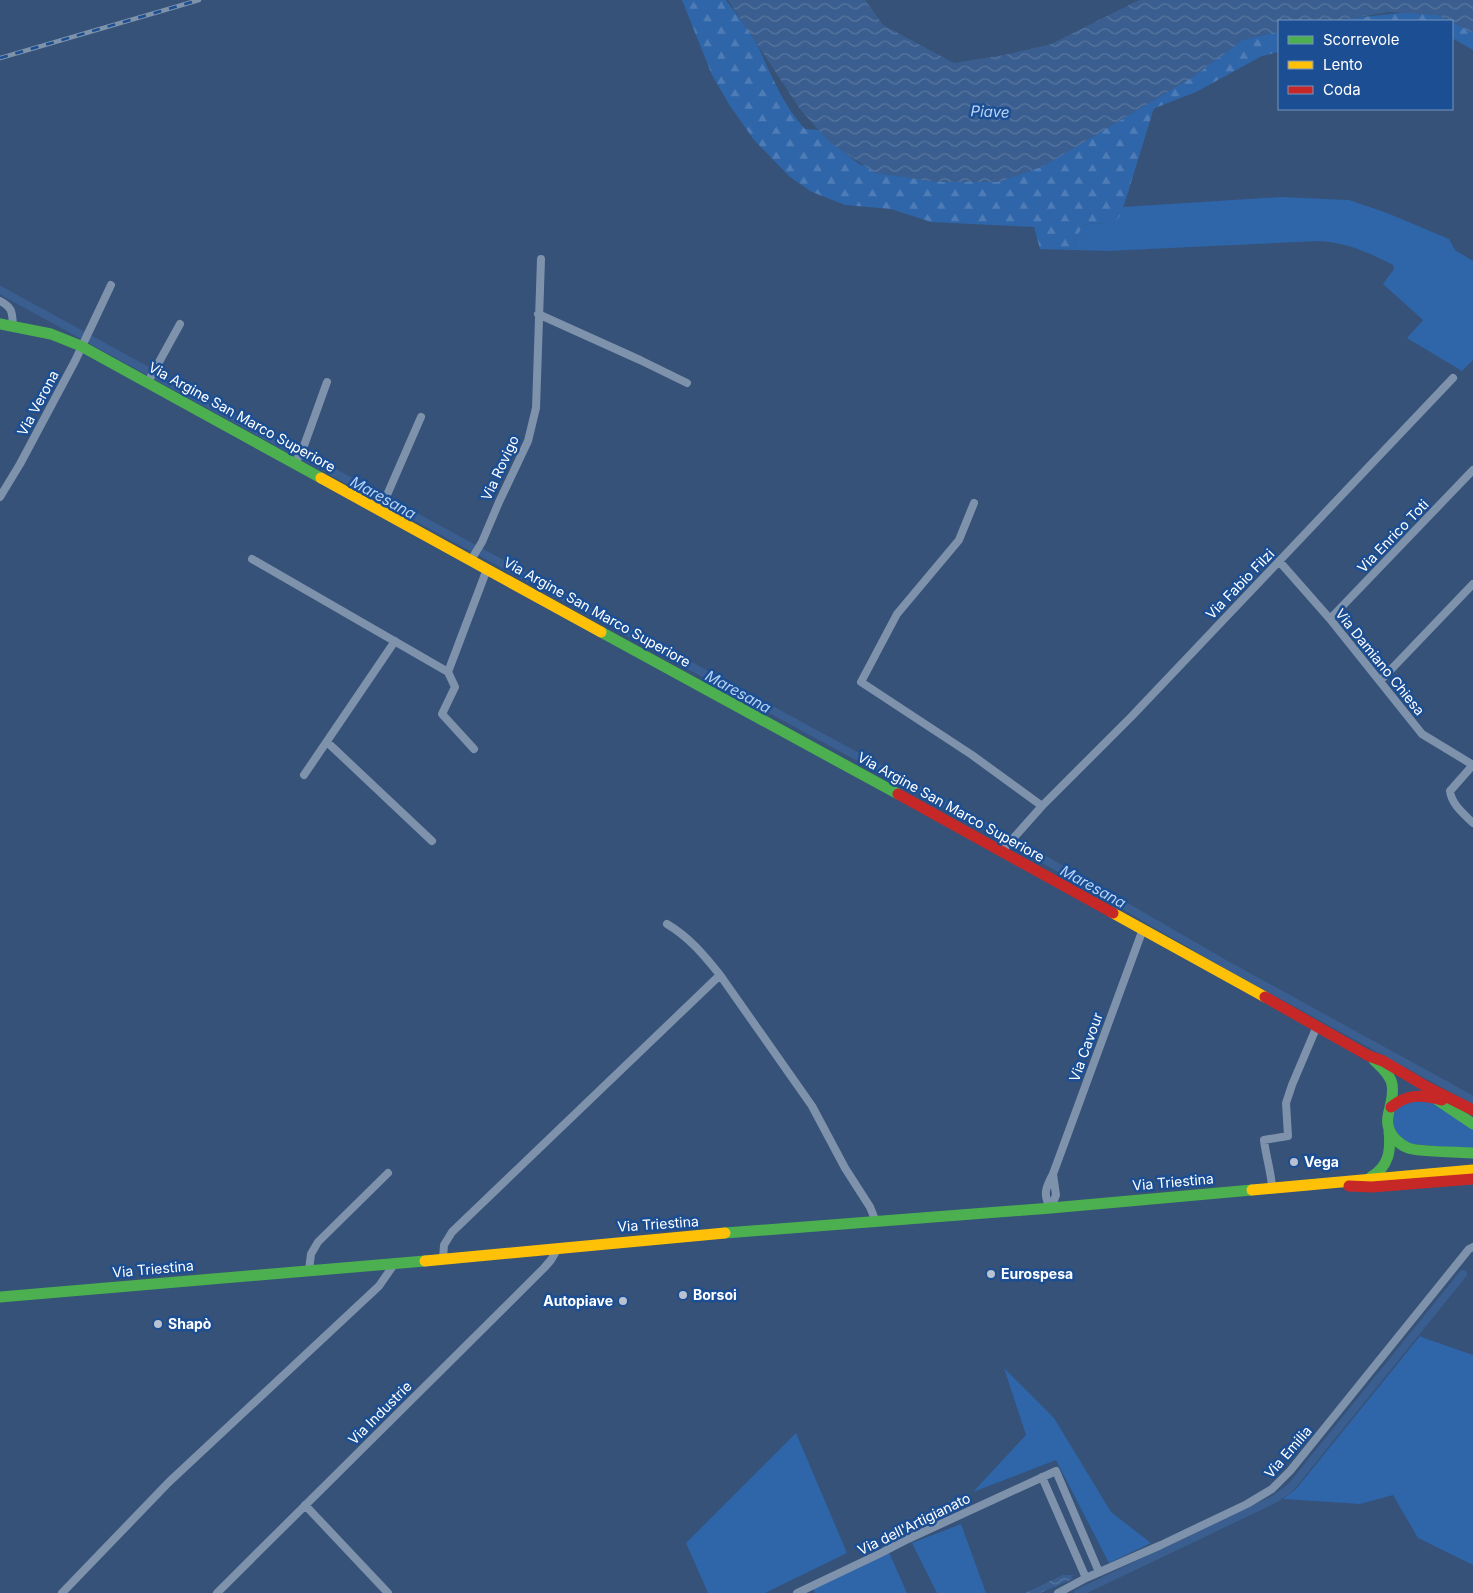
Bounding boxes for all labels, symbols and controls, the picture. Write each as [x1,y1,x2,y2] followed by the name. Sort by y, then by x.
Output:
[1278,20,1453,110] legend
[1323,30,1399,49] text: Scorrevole
[1323,55,1363,74] text: Lento
[1323,80,1361,99] text: Coda
[970,101,1010,122] water label: Piave
[146,358,339,475] street label: Via Argine San Marco Superiore
[13,367,62,438] street label: Via Verona
[477,432,522,503] street label: Via Rovigo
[347,472,419,523] water label: Maresana
[1354,496,1432,576] street label: Via Enrico Toti
[1202,545,1277,622] street label: Via Fabio Filzi
[501,553,694,670] street label: Via Argine San Marco Superiore
[1332,605,1429,718] street label: Via Damiano Chiesa
[702,666,774,717] water label: Maresana
[855,748,1048,865] street label: Via Argine San Marco Superiore
[1057,861,1129,912] water label: Maresana
[1065,1010,1106,1084] street label: Via Cavour
[1304,1153,1339,1170] place label: Vega
[1288,1156,1300,1168] marker: Vega
[1132,1169,1214,1194] street label: Via Triestina
[617,1212,699,1235] street label: Via Triestina
[112,1256,194,1281] street label: Via Triestina
[1001,1265,1073,1282] place label: Eurospesa
[985,1268,997,1280] marker: Eurospesa
[693,1286,737,1303] place label: Borsoi
[677,1289,689,1301] marker: Borsoi
[543,1292,613,1309] place label: Autopiave
[617,1295,629,1307] marker: Autopiave
[168,1315,212,1332] place label: Shapò
[152,1318,164,1330] marker: Shapò
[344,1377,415,1448] street label: Via Industrie
[1260,1422,1315,1481] street label: Via Emilia
[855,1489,973,1558] street label: Via dell'Artigianato

